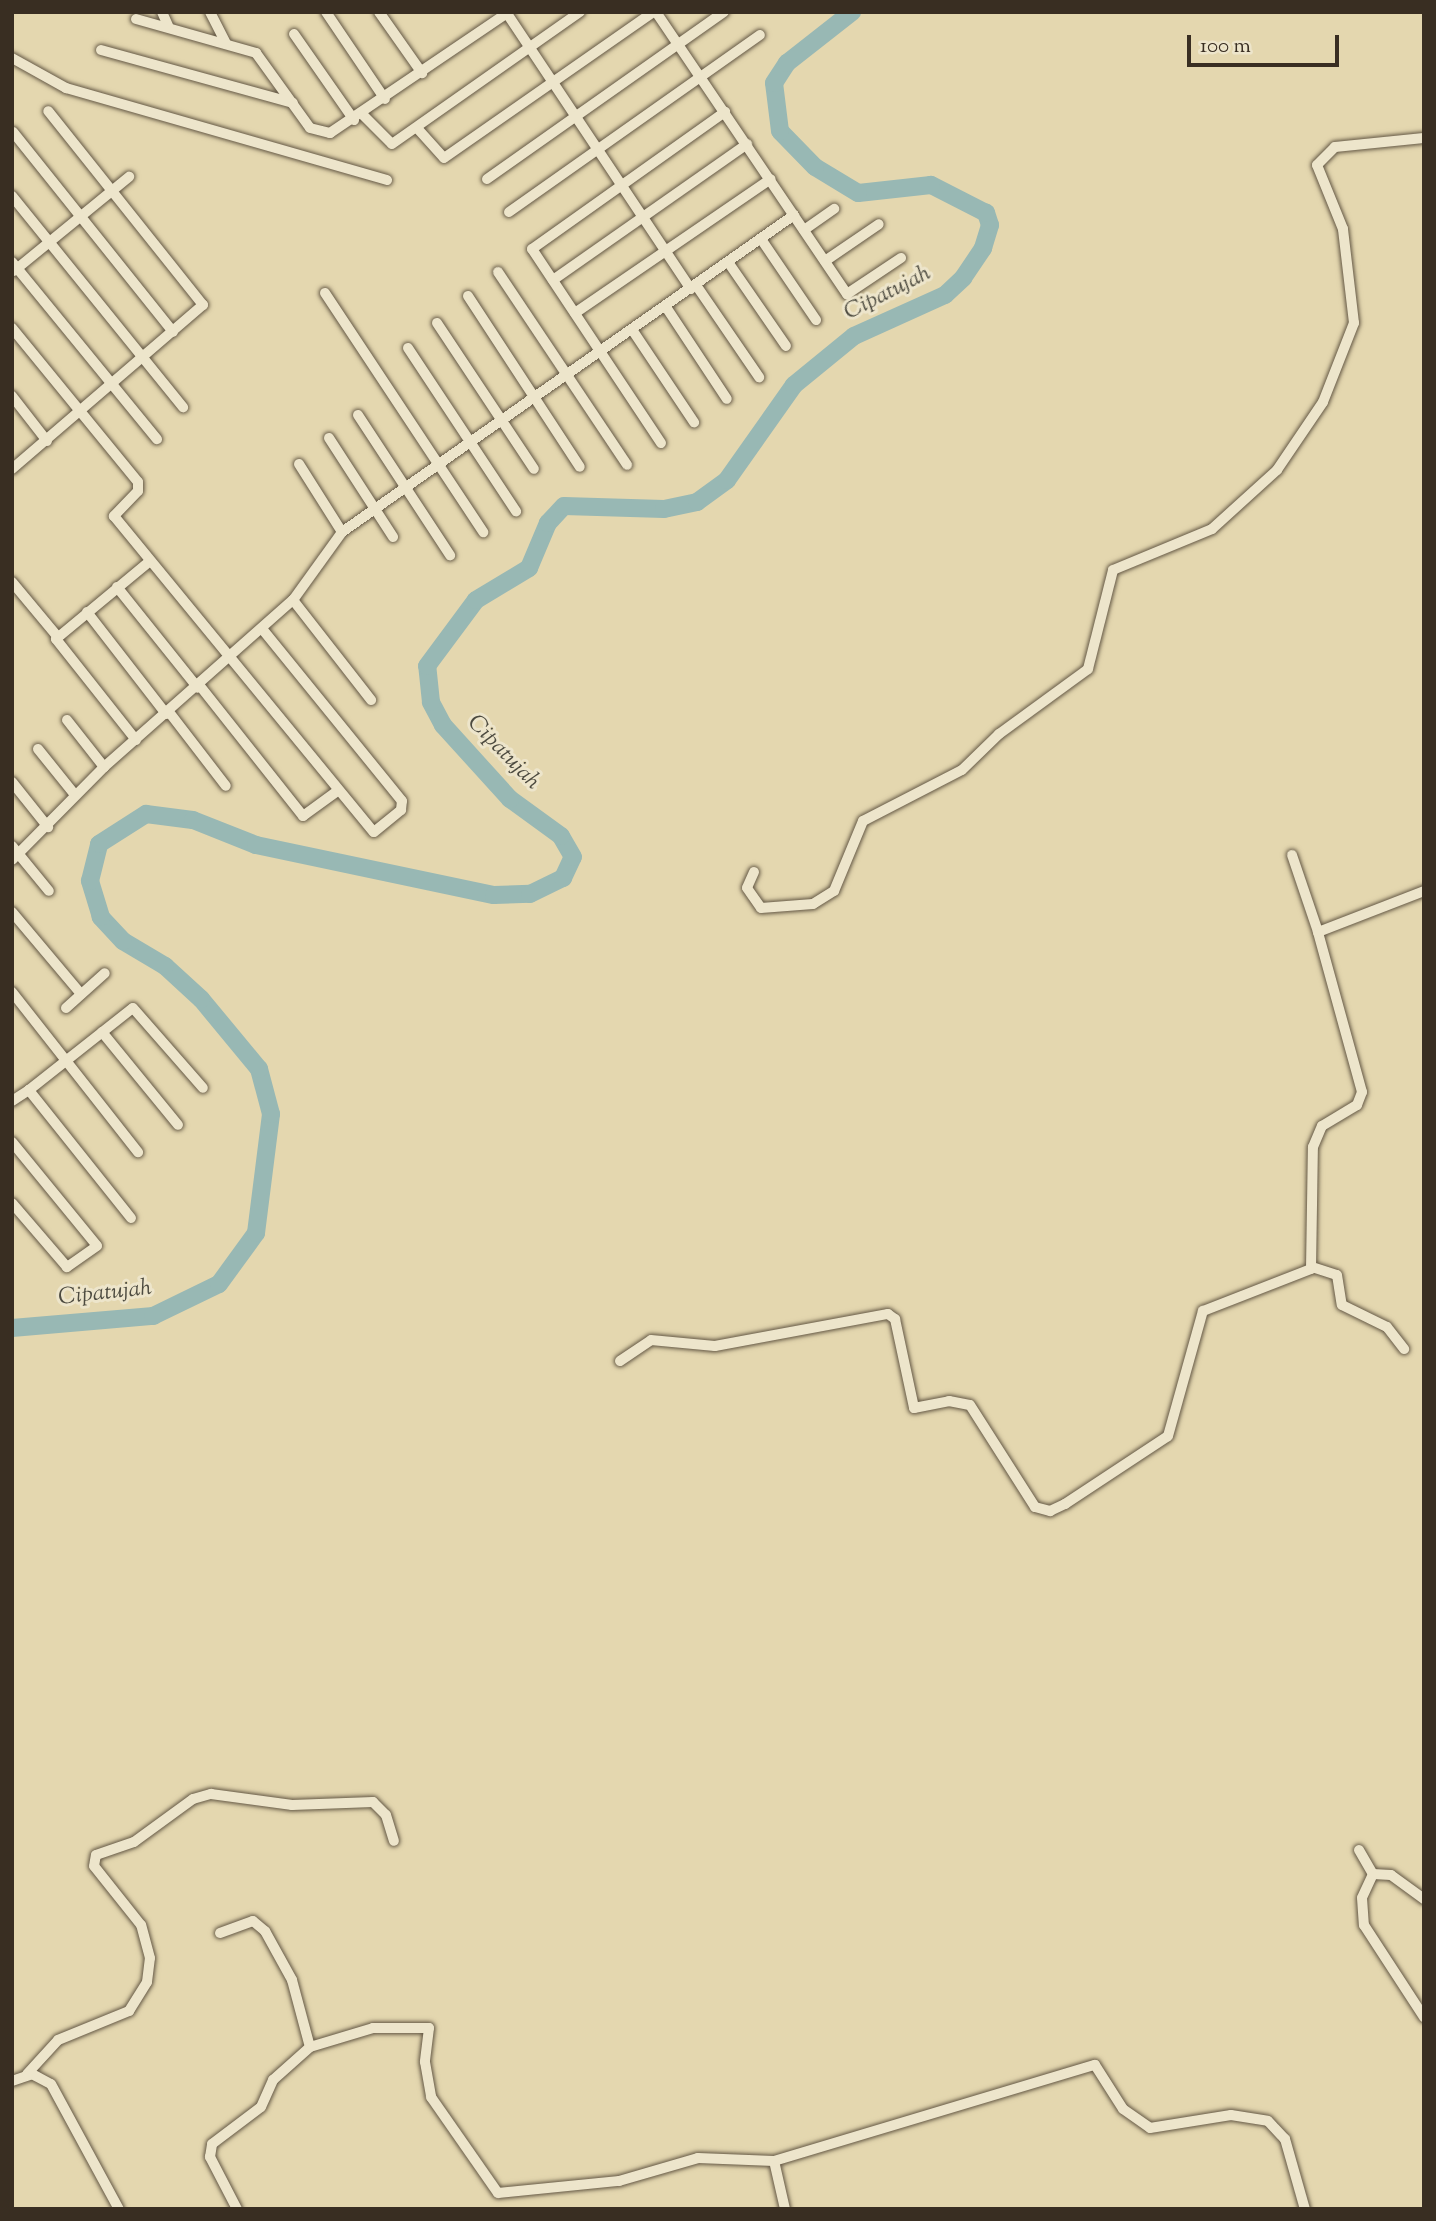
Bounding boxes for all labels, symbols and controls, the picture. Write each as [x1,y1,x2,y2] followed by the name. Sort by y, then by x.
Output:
[1191,21,1343,65] scale bar
[1200,32,1251,62] text: 100 m
[840,260,936,328] water label: Cipatujah
[461,710,545,796] water label: Cipatujah
[57,1275,153,1313] water label: Cipatujah

